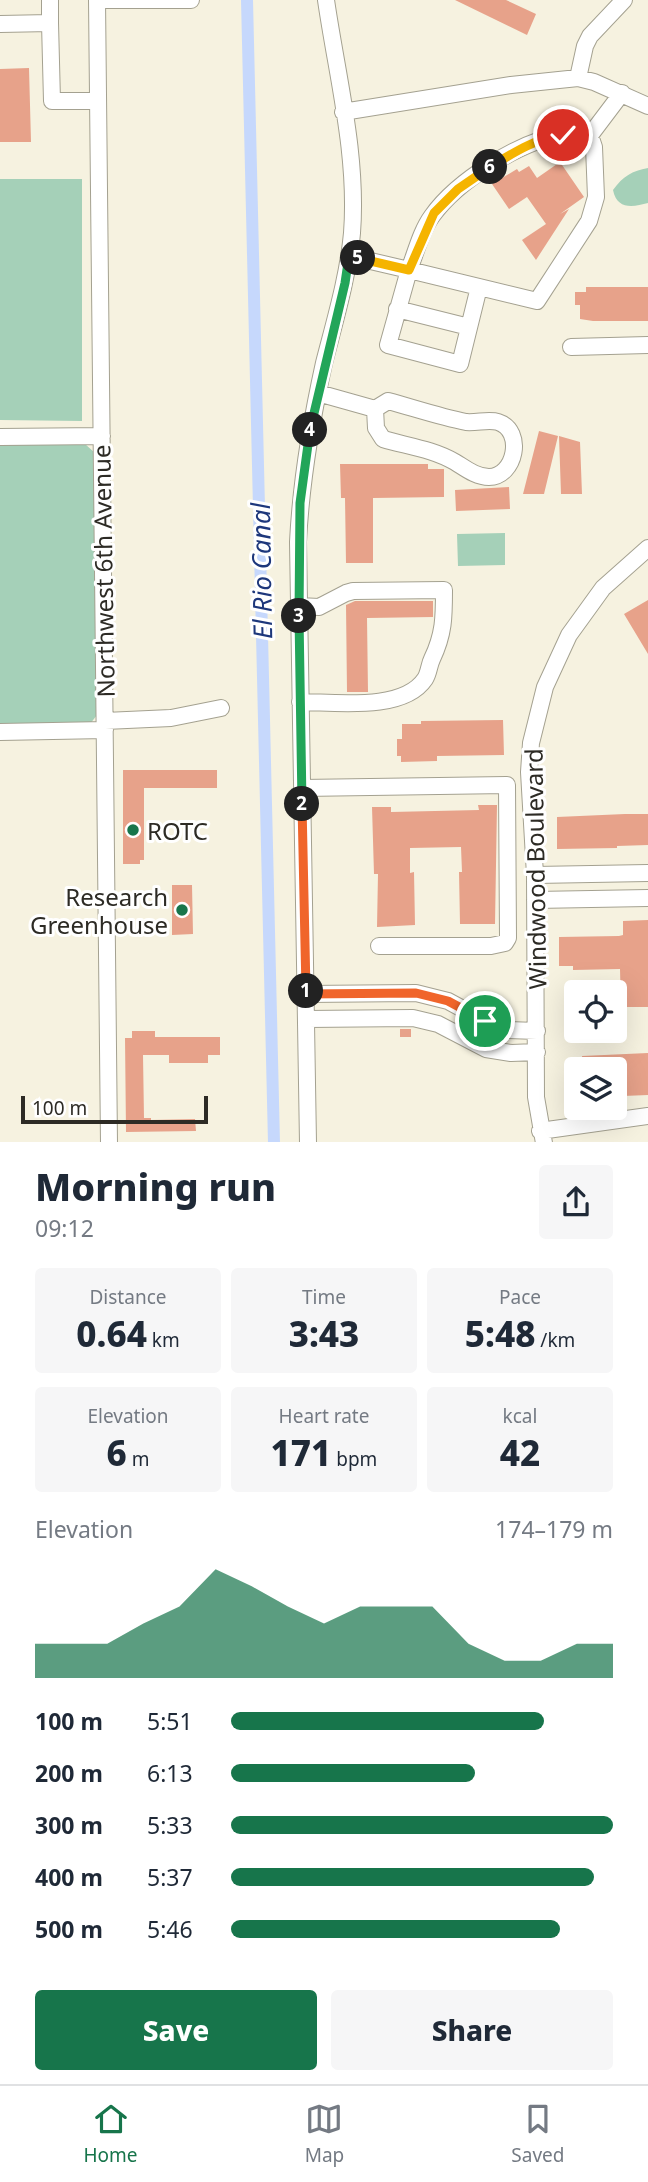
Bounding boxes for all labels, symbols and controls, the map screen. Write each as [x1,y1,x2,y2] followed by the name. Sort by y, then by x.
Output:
[533,105,593,165] pin
[544,116,582,154] icon: check
[472,150,508,184] pin: 6
[484,153,495,179] text: 6
[340,240,376,276] pin: 5
[352,244,363,270] text: 5
[292,412,328,448] pin: 4
[304,416,315,442] text: 4
[84,444,122,698] street label: Northwest 6th Avenue
[242,501,280,640] water label: El Rio Canal
[282,598,316,634] pin: 3
[293,602,304,628] text: 3
[516,748,554,990] street label: Windwood Boulevard
[284,786,320,822] pin: 2
[296,790,307,816] text: 2
[147,814,208,847] place label: ROTC
[125,822,141,838] marker: ROTC
[30,880,168,941] place label: Research Greenhouse
[174,902,190,918] marker: Research Greenhouse
[288,974,324,1009] pin: 1
[300,977,311,1003] text: 1
[564,980,627,1120] map controls
[564,980,627,1043] button: locate
[455,991,515,1051] pin
[466,1002,504,1040] icon: arrive
[564,1057,627,1120] button: layers
[21,1094,208,1125] scale bar
[32,1095,87,1121] text: 100 m
[35,1160,276,1212] text: Morning run
[539,1165,613,1239] button: share
[35,1212,94,1244] text: 09:12
[90,1284,166,1310] text: Distance
[302,1284,346,1310] text: Time
[499,1284,541,1310] text: Pace
[76,1310,147,1357] text: 0.64
[289,1310,359,1357] text: 3:43
[465,1310,535,1357] text: 5:48
[147,1327,180,1353] text: km
[535,1327,575,1353] text: /km
[87,1403,169,1429] text: Elevation
[279,1403,369,1429] text: Heart rate
[503,1403,537,1429] text: kcal
[107,1429,127,1476] text: 6
[271,1429,331,1476] text: 171
[500,1429,540,1476] text: 42
[127,1446,149,1472] text: m
[331,1446,377,1472] text: bpm
[35,1513,133,1545] text: Elevation
[495,1513,613,1545] text: 174–179 m
[35,1705,103,1737] text: 100 m
[147,1705,193,1737] text: 5:51
[35,1757,103,1789] text: 200 m
[147,1757,193,1789] text: 6:13
[35,1809,103,1841] text: 300 m
[147,1809,193,1841] text: 5:33
[35,1861,103,1893] text: 400 m
[147,1861,193,1893] text: 5:37
[35,1913,103,1945] text: 500 m
[147,1913,193,1945] text: 5:46
[35,1990,317,2070] button: Save
[331,1990,613,2070] button: Share
[84,2100,138,2168] tab: Home
[305,2100,344,2168] tab: Map
[511,2100,564,2168] tab: Saved

